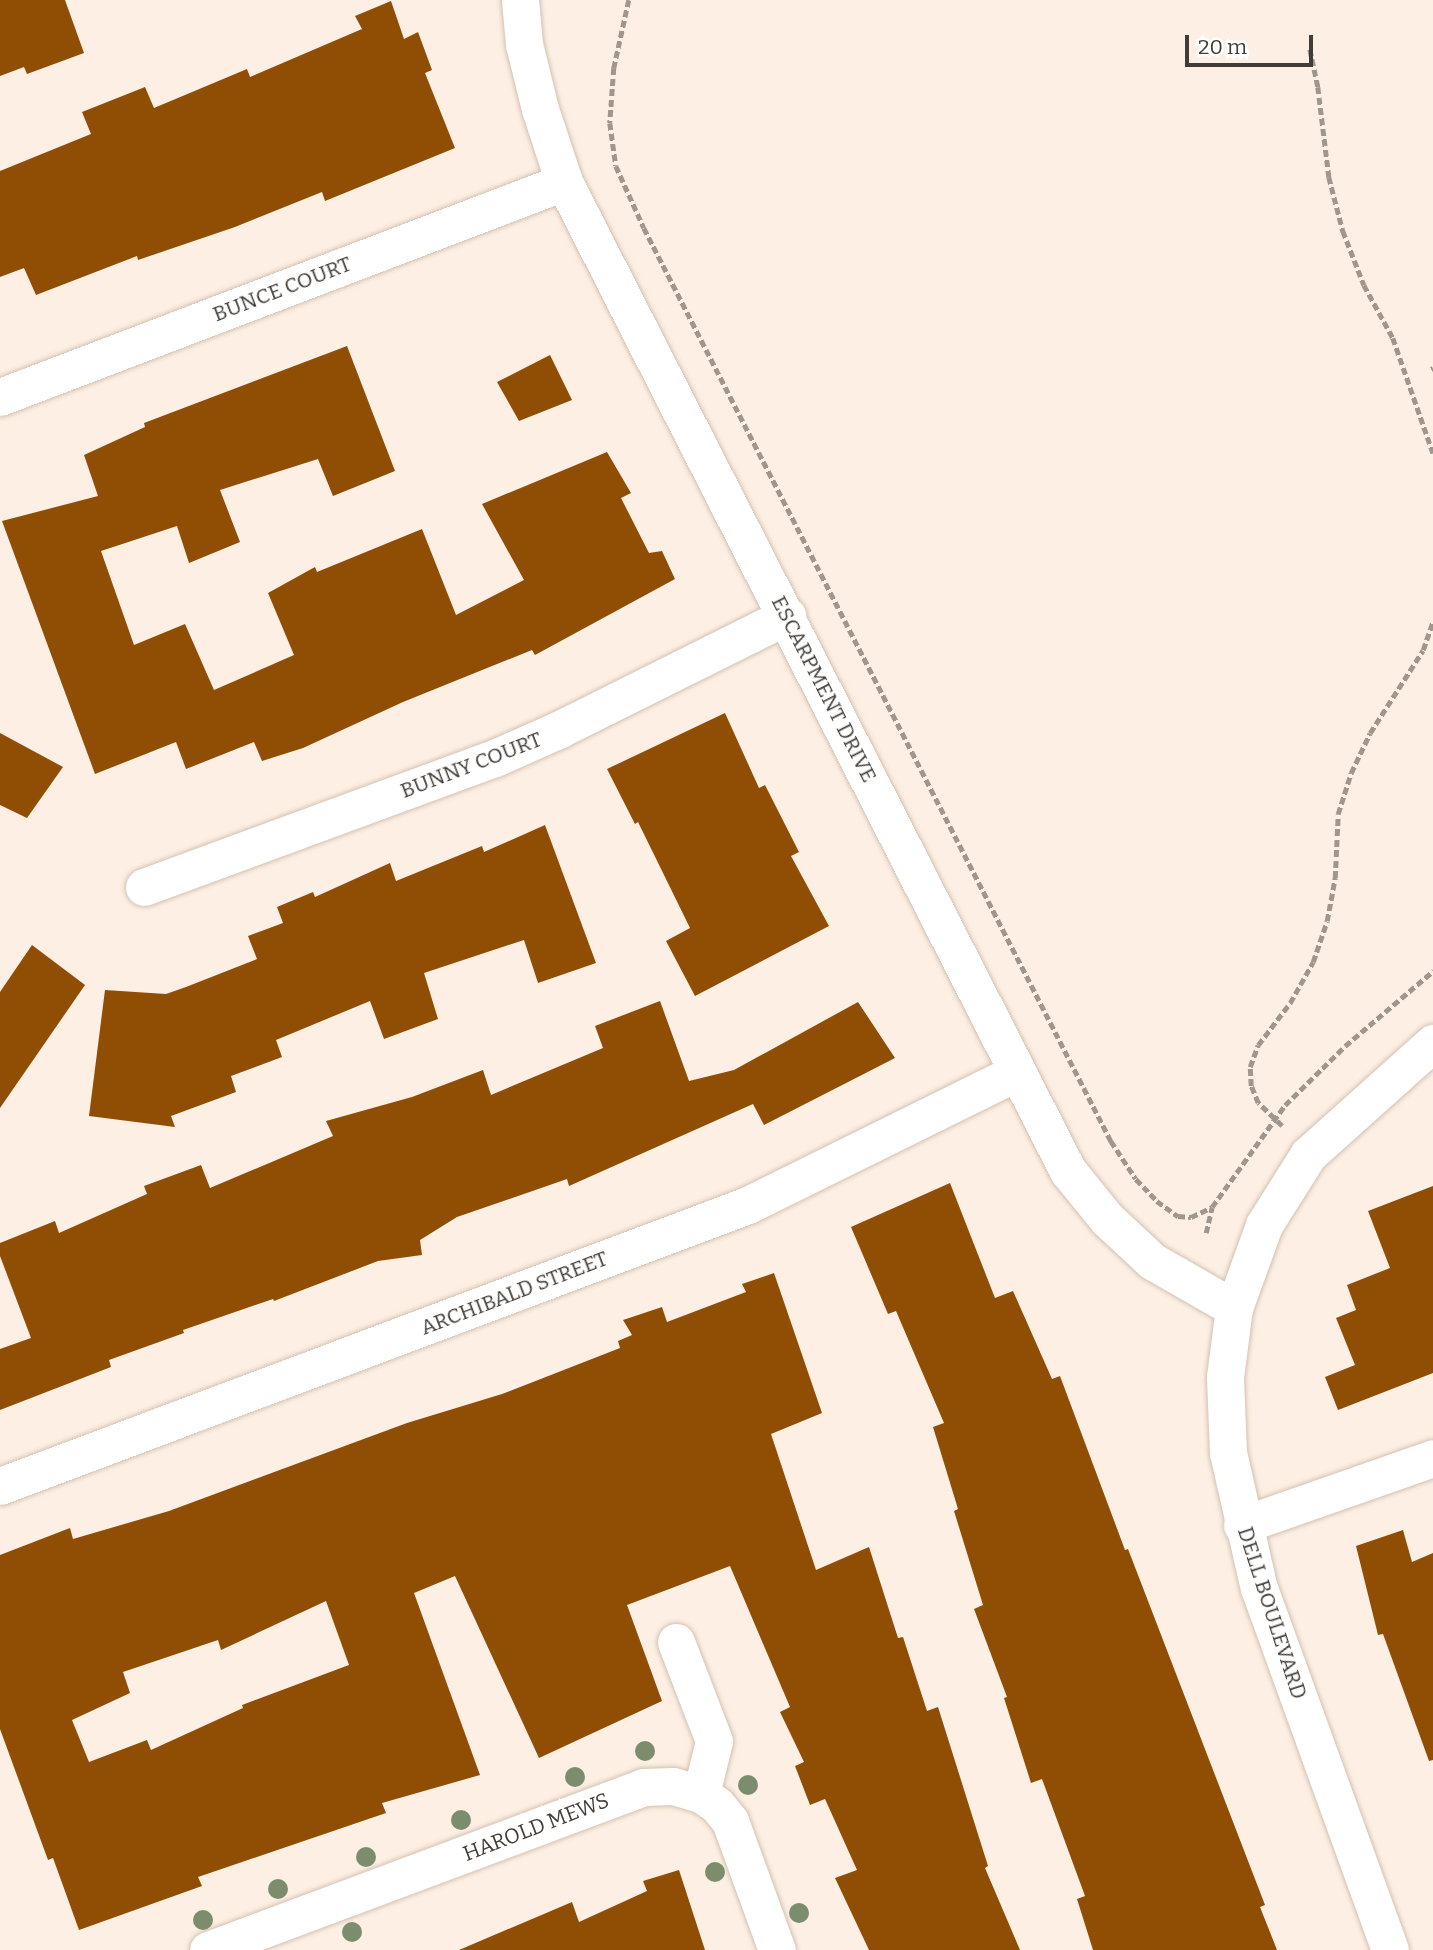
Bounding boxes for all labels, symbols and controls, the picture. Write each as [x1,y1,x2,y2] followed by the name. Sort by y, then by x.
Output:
[1188,21,1316,65] scale bar
[1198,34,1247,60] text: 20 m
[209,251,355,327] street label: BUNCE COURT
[766,592,882,786] street label: ESCARPMENT DRIVE
[397,726,545,804] street label: BUNNY COURT
[417,1246,611,1340] street label: ARCHIBALD STREET
[1232,1524,1312,1702] street label: DELL BOULEVARD
[459,1788,613,1866] street label: HAROLD MEWS

